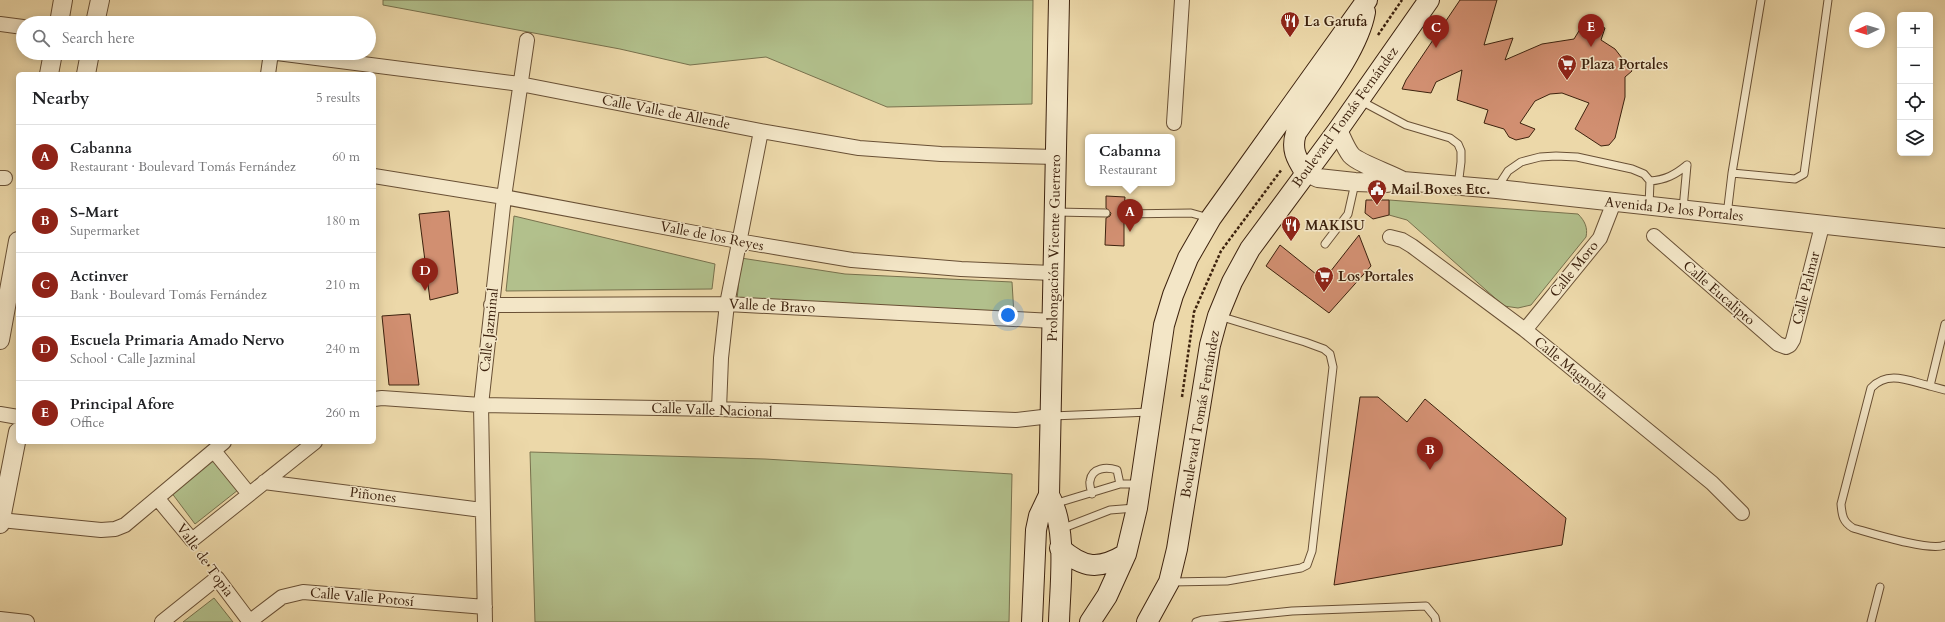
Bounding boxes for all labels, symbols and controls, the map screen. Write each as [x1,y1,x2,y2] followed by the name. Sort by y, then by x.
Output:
[1279,10,1301,38] restaurant icon: La Garufa
[1304,12,1368,31] place label: La Garufa
[1849,12,1885,48] north arrow
[1897,12,1933,156] map controls
[1897,12,1933,48] button: +
[1578,14,1604,47] pin: E
[1423,15,1449,48] pin: C
[16,16,376,60] search box
[30,27,52,49] icon: search
[62,28,135,48] text: Search here
[1287,42,1403,191] street label: Boulevard Tomás Fernández
[1897,48,1933,84] button: −
[1556,53,1578,81] supermarket icon: Plaza Portales
[1581,55,1668,74] place label: Plaza Portales
[1897,84,1933,120] button: locate
[32,87,89,110] text: Nearby
[316,89,360,107] text: 5 results
[600,90,732,134] street label: Calle Valle de Allende
[1897,120,1933,156] button: layers
[1085,134,1175,186] popup
[70,138,132,158] text: Cabanna
[1099,141,1161,161] text: Cabanna
[40,148,50,166] text: A
[332,148,360,166] text: 60 m
[1043,154,1065,342] street label: Prolongación Vicente Guerrero
[70,158,296,176] text: Restaurant · Boulevard Tomás Fernández
[1099,161,1157,179] text: Restaurant
[1366,178,1388,206] public building icon: Mail Boxes Etc.
[1391,180,1490,199] place label: Mail Boxes Etc.
[1604,192,1745,226] street label: Avenida De los Portales
[1117,199,1143,232] pin: A
[70,202,118,222] text: S-Mart
[40,212,50,230] text: B
[326,212,360,230] text: 180 m
[1280,214,1302,242] restaurant icon: MAKISU
[1305,216,1365,235] place label: MAKISU
[659,217,766,255] street label: Valle de los Reyes
[70,222,140,240] text: Supermarket
[1545,236,1603,301] street label: Calle Moro
[1788,249,1824,327] street label: Calle Palmar
[1679,256,1759,330] street label: Calle Eucalipto
[412,258,438,291] pin: D
[1313,265,1335,293] supermarket icon: Los Portales
[70,266,128,286] text: Actinver
[1338,267,1414,286] place label: Los Portales
[40,276,50,294] text: C
[326,276,360,294] text: 210 m
[70,286,267,304] text: Bank · Boulevard Tomás Fernández
[475,287,503,373] street label: Calle Jazminal
[728,294,816,318] street label: Valle de Bravo
[998,305,1018,325] your location
[1176,328,1224,499] street label: Boulevard Tomás Fernández
[70,330,284,350] text: Escuela Primaria Amado Nervo
[1530,332,1612,404] street label: Calle Magnolia
[39,340,51,358] text: D
[326,340,360,358] text: 240 m
[70,350,196,368] text: School · Calle Jazminal
[70,394,174,414] text: Principal Afore
[651,398,773,422] street label: Calle Valle Nacional
[41,404,49,422] text: E
[326,404,360,422] text: 260 m
[70,414,104,432] text: Office
[1417,437,1443,470] pin: B
[349,483,398,507] street label: Piñones
[172,519,238,601] street label: Valle de Topia
[309,583,415,611] street label: Calle Valle Potosí

